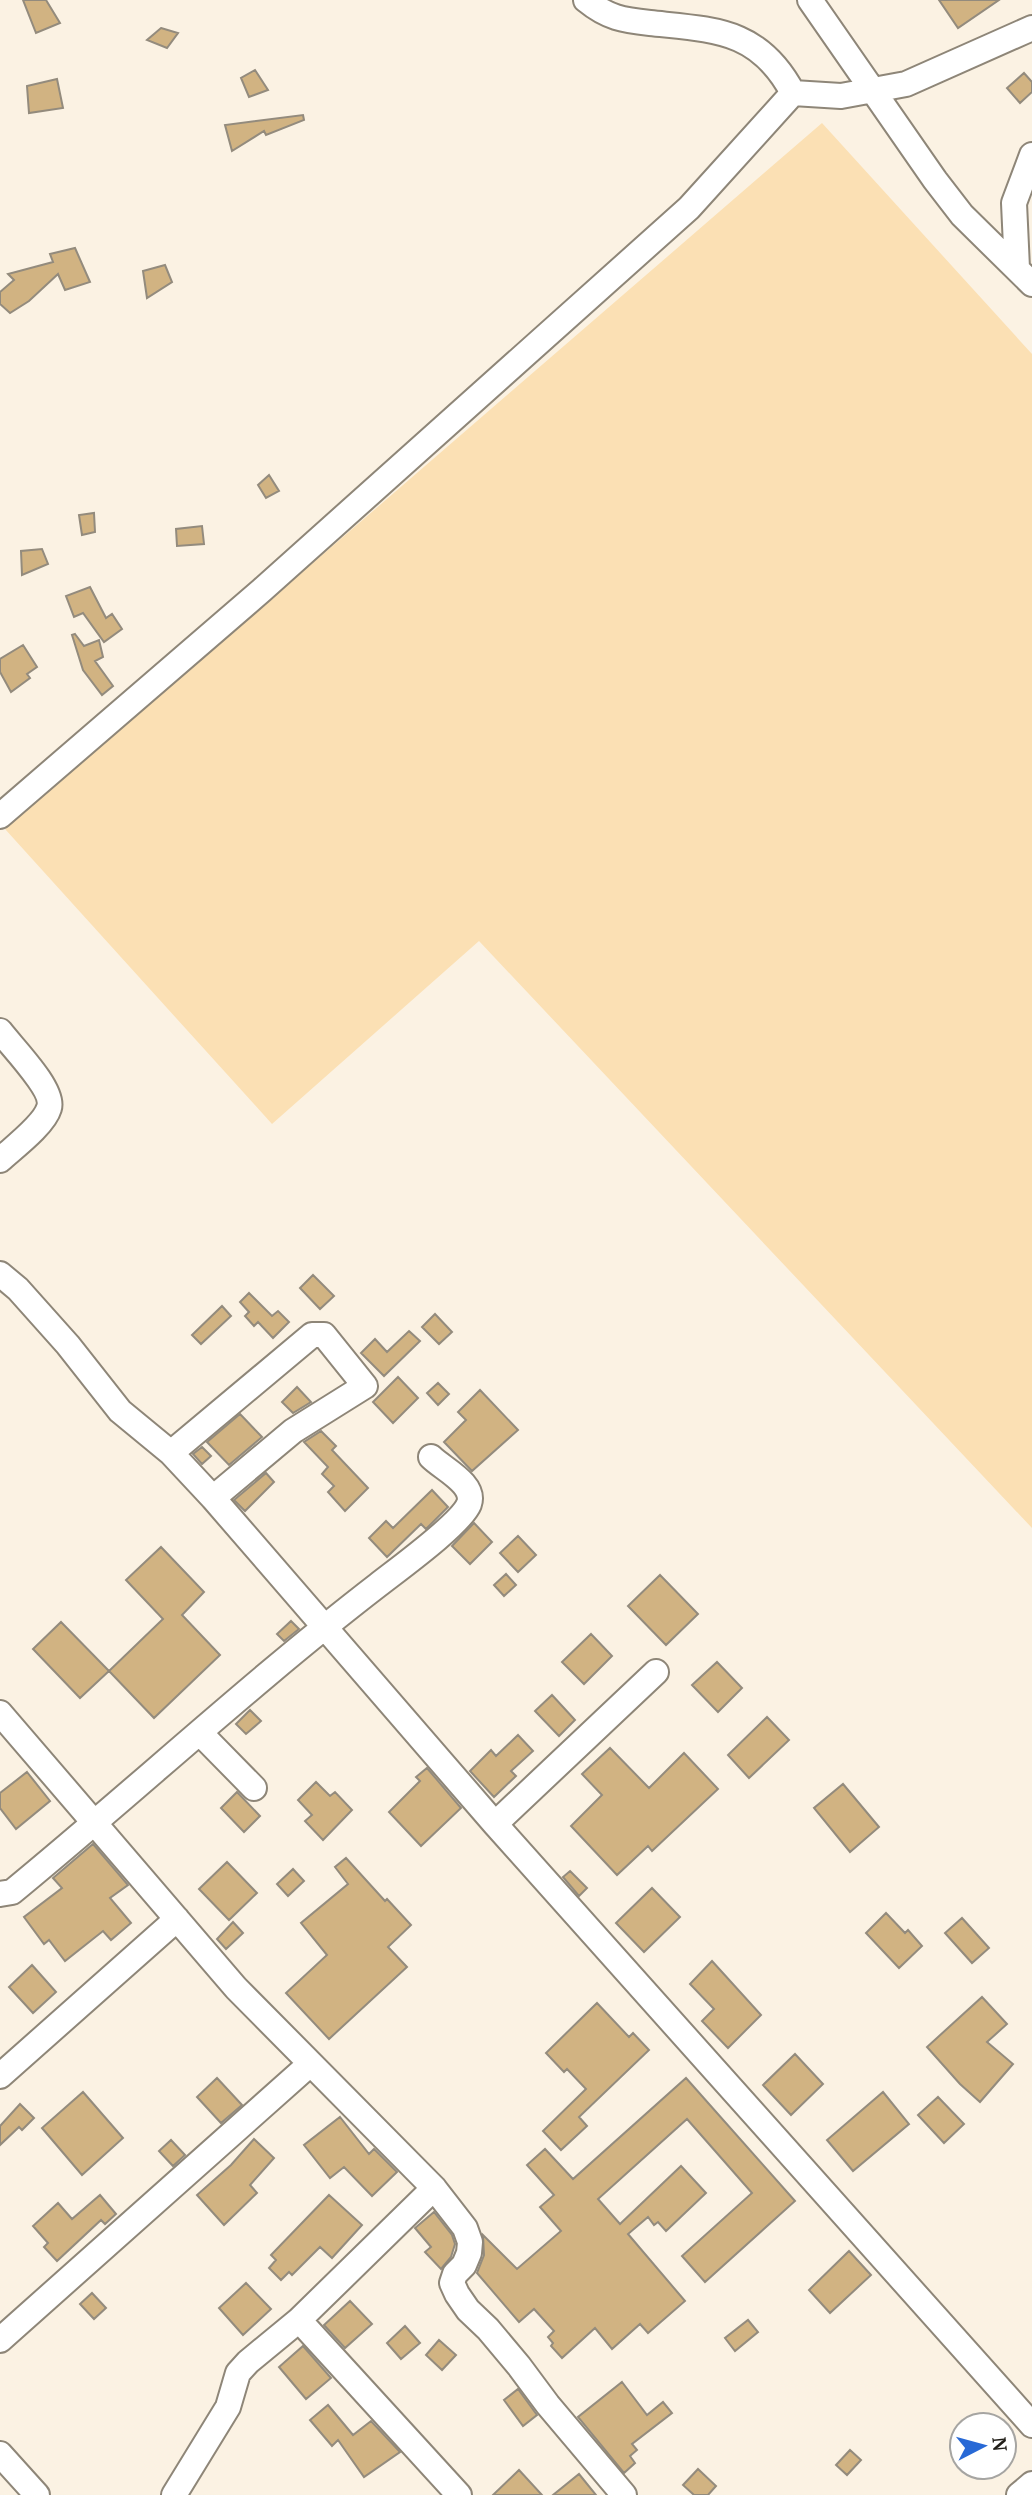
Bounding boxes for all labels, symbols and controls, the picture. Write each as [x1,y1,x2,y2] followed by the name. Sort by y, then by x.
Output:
[948,2411,1018,2481] north arrow
[987,2436,1014,2453] text: N

